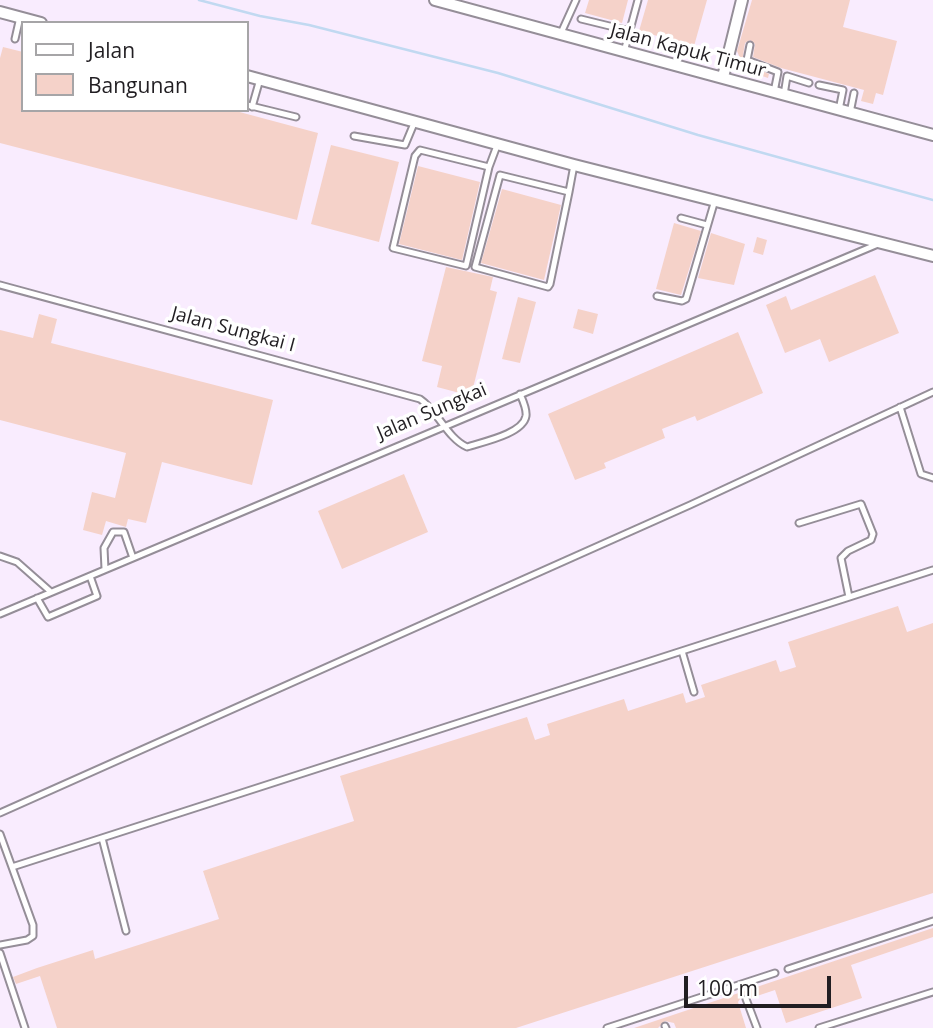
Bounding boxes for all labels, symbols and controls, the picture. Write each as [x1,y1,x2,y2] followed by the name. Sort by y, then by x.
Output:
[608,19,768,83] street label: Jalan Kapuk Timur
[21,21,248,112] legend
[88,36,135,64] text: Jalan
[88,71,188,99] text: Bangunan
[169,303,297,357] street label: Jalan Sungkai I
[374,379,490,445] street label: Jalan Sungkai
[688,962,835,1006] scale bar
[697,974,758,1002] text: 100 m

